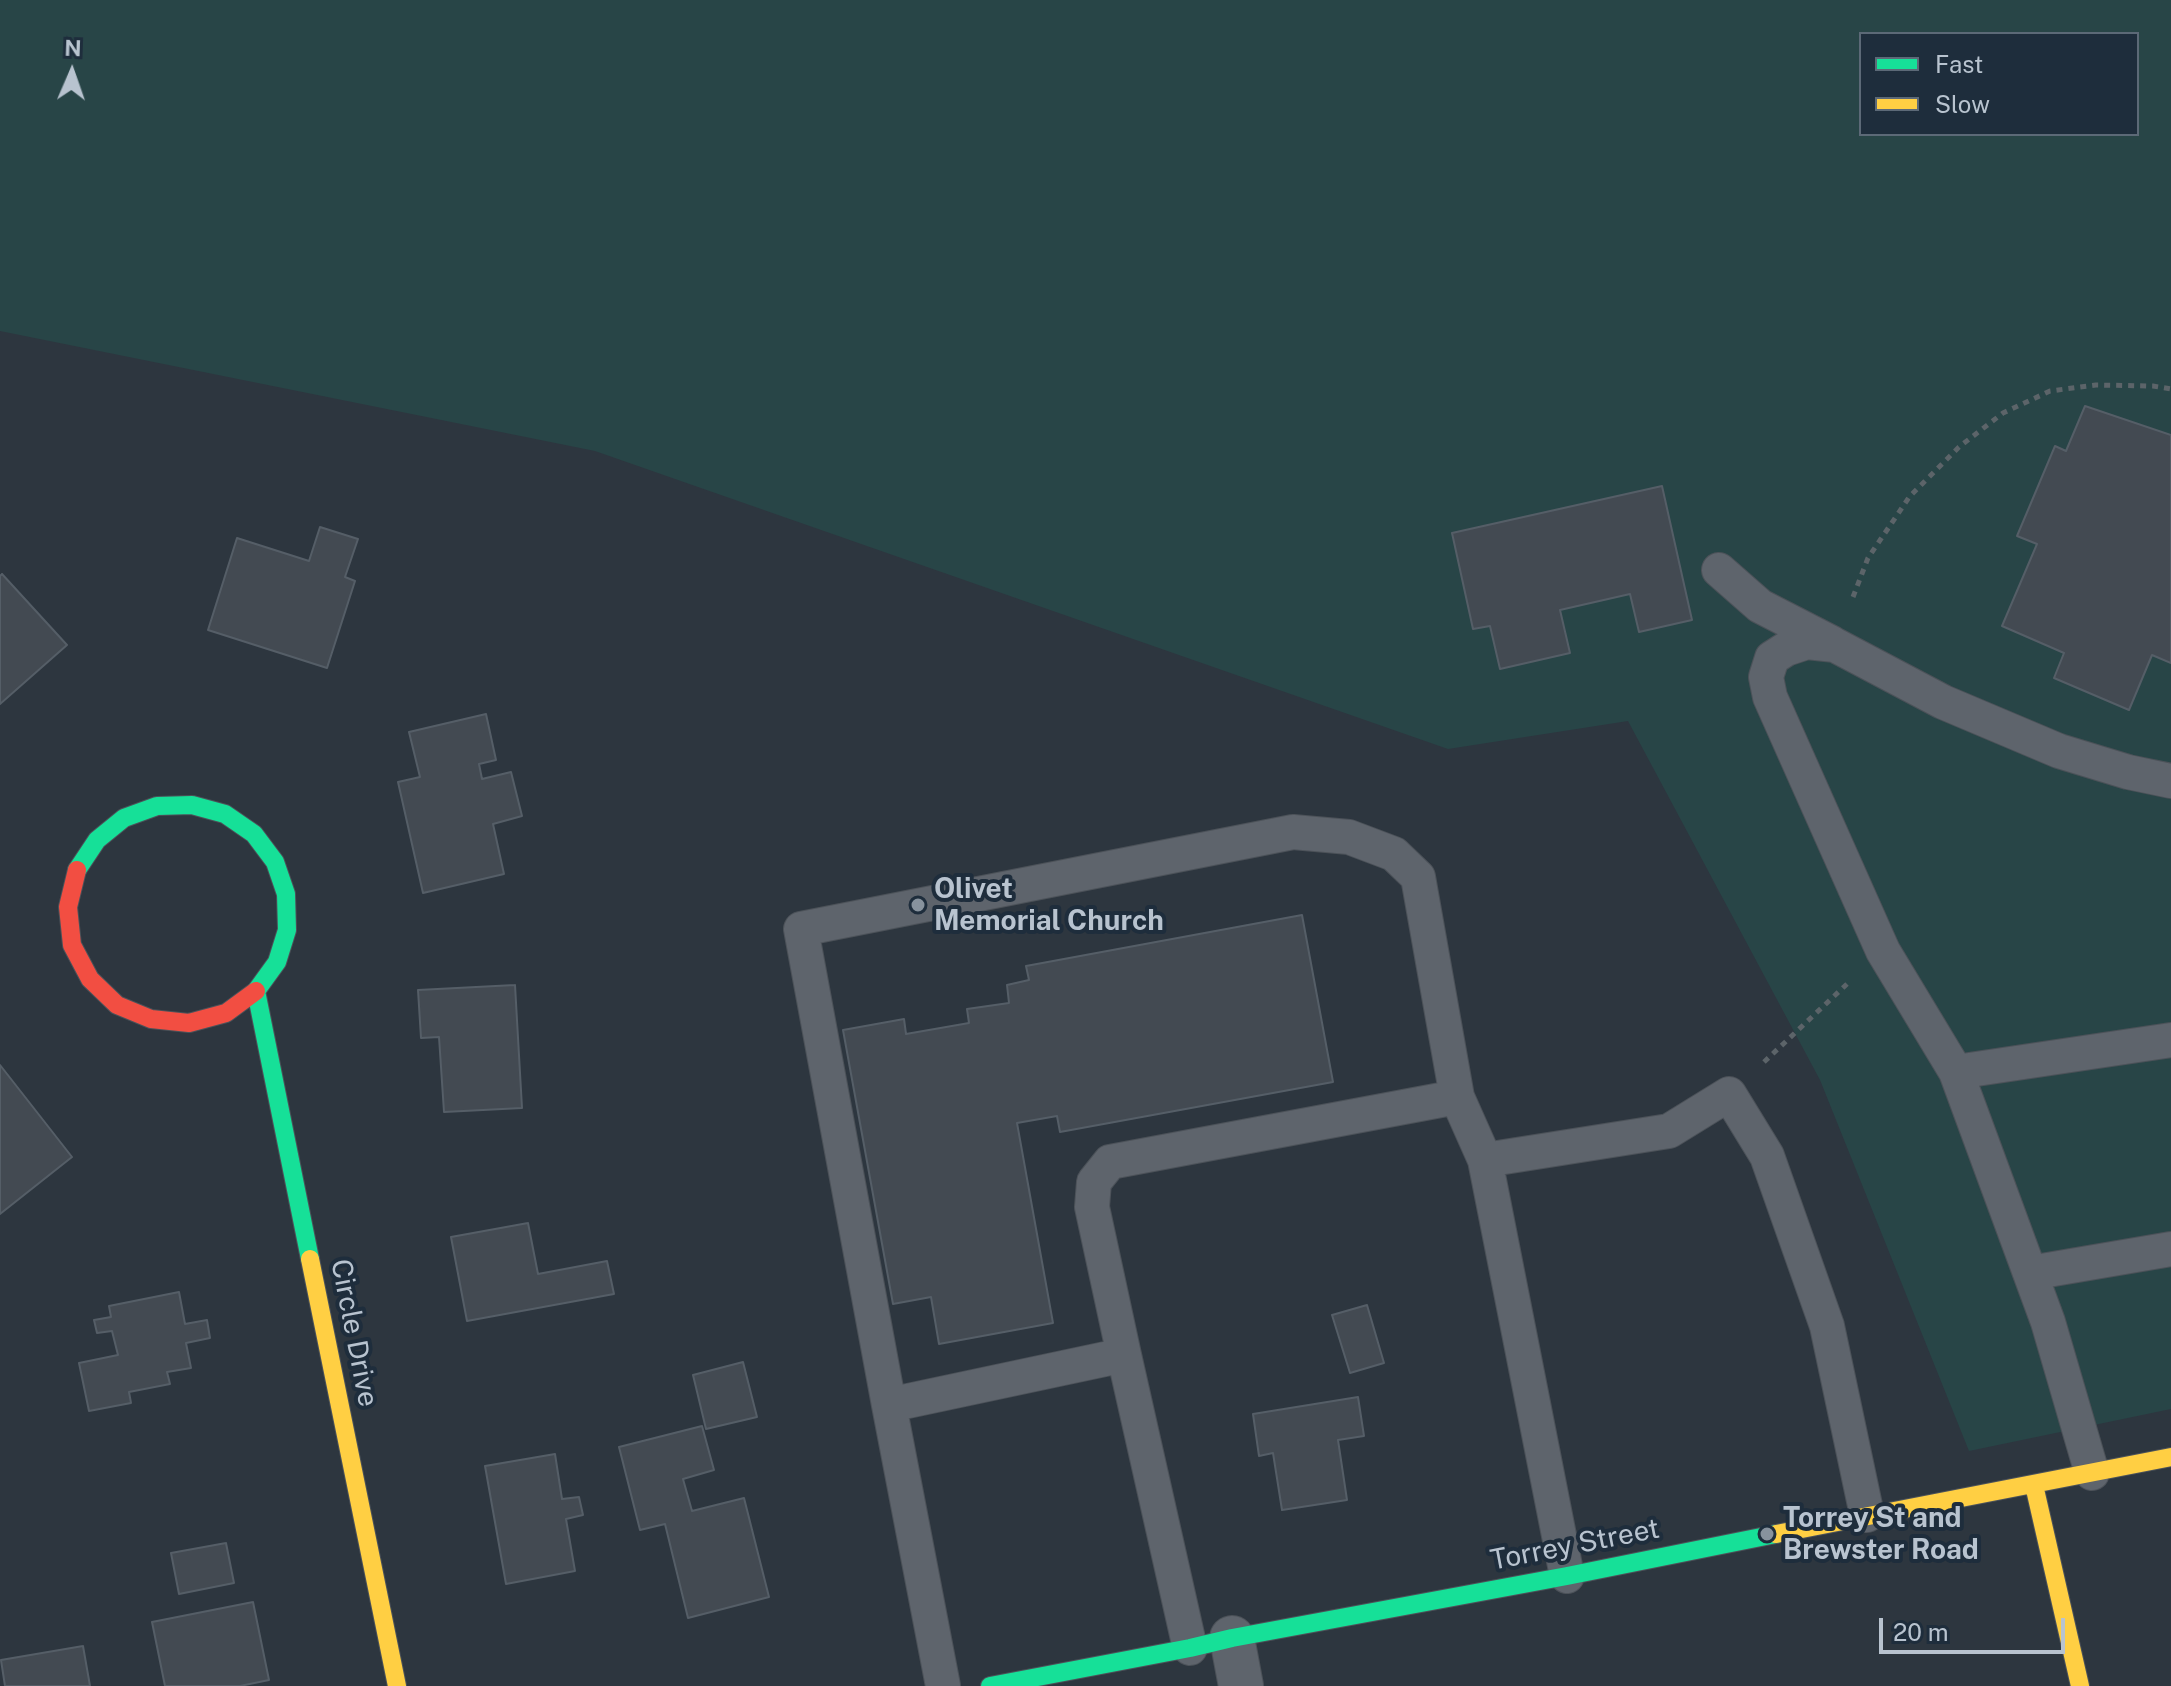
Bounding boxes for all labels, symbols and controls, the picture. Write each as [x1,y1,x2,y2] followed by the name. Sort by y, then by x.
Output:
[32,32,112,112] north arrow
[1859,32,2139,136] legend
[64,35,82,61] text: N
[1935,50,1983,78] text: Fast
[1935,90,1990,118] text: Slow
[934,872,1164,938] place label: Olivet Memorial Church
[909,896,927,914] marker: Olivet Memorial Church
[323,1256,385,1410] street label: Circle Drive
[1783,1501,1979,1567] place label: Torrey St and Brewster Road
[1488,1512,1662,1578] street label: Torrey Street
[1758,1525,1776,1543] marker: Torrey St and Brewster Road
[1883,1602,2069,1652] scale bar
[1893,1618,1949,1646] text: 20 m

